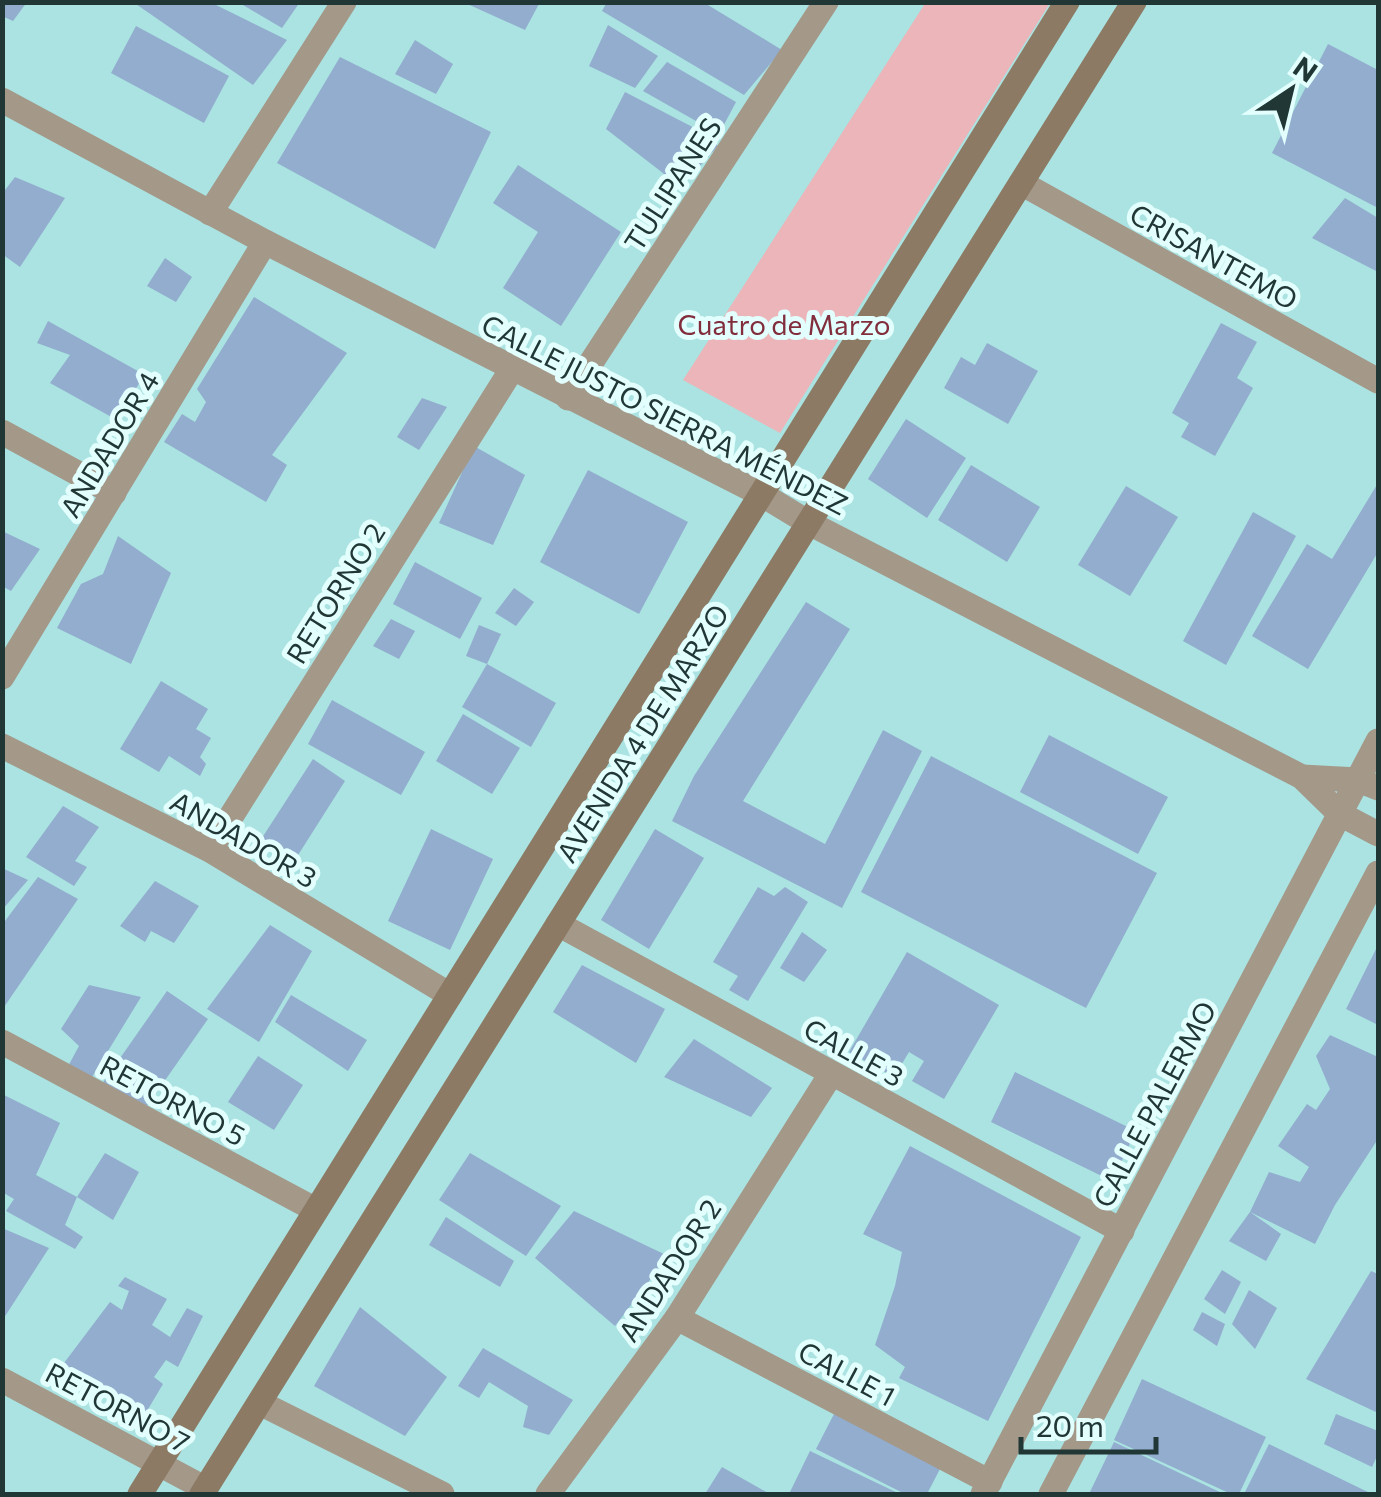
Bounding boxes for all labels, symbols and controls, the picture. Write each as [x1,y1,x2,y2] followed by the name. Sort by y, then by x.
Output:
[1241,40,1341,140] north arrow
[1288,49,1324,89] text: N
[616,111,728,257] street label: TULIPANES
[1124,196,1304,316] street label: CRISANTEMO
[476,307,854,521] street label: CALLE JUSTO SIERRA MÉNDEZ
[677,307,891,341] park label: Cuatro de Marzo
[52,365,166,523] street label: ANDADOR 4
[278,517,392,669] street label: RETORNO 2
[549,598,735,868] street label: AVENIDA 4 DE MARZO
[165,783,323,895] street label: ANDADOR 3
[1085,995,1223,1213] street label: CALLE PALERMO
[798,1011,910,1093] street label: CALLE 3
[95,1048,251,1152] street label: RETORNO 5
[610,1193,728,1347] street label: ANDADOR 2
[793,1333,901,1413] street label: CALLE 1
[40,1355,196,1459] street label: RETORNO 7
[1021,1392,1156,1454] scale bar
[1036,1406,1104,1443] text: 20 m

